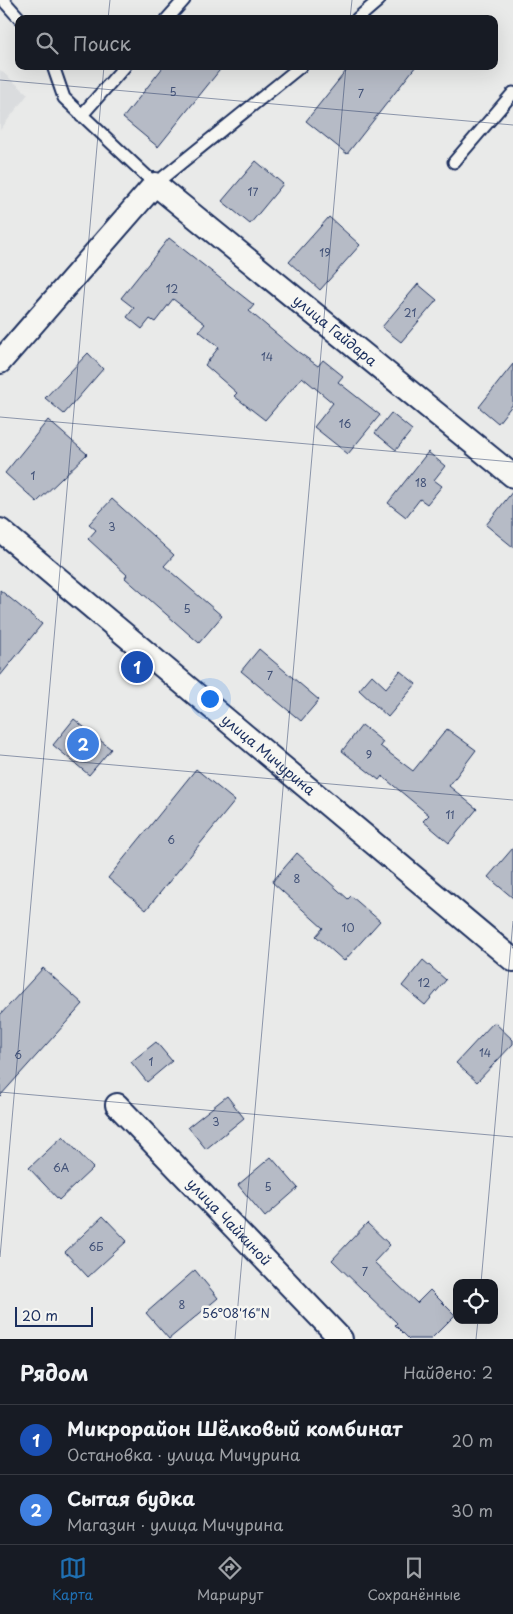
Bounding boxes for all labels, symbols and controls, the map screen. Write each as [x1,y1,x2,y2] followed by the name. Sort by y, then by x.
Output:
[15,15,498,70] search box
[33,29,61,57] icon: search
[73,29,131,57] text: Поиск
[169,83,177,100] house number: 5
[358,85,364,102] house number: 7
[248,183,259,200] house number: 17
[319,244,331,261] house number: 19
[166,280,179,297] house number: 12
[289,290,382,371] street label: улица Гайдара
[404,304,416,321] house number: 21
[261,348,273,365] house number: 14
[339,415,352,432] house number: 16
[31,467,36,484] house number: 1
[415,474,427,491] house number: 18
[108,518,116,535] house number: 3
[183,600,191,617] house number: 5
[121,648,153,686] pin: 1
[267,667,273,684] house number: 7
[197,686,223,712] your location
[217,709,320,800] street label: улица Мичурина
[67,725,99,763] pin: 2
[366,746,372,763] house number: 9
[445,806,455,823] house number: 11
[167,831,175,848] house number: 6
[294,870,301,887] house number: 8
[342,919,354,936] house number: 10
[418,974,431,991] house number: 12
[479,1044,491,1061] house number: 14
[14,1046,22,1063] house number: 6
[149,1053,154,1070] house number: 1
[212,1113,220,1130] house number: 3
[53,1159,70,1176] house number: 6А
[182,1173,276,1270] street label: улица Чайкиной
[264,1178,272,1195] house number: 5
[89,1238,103,1255] house number: 6Б
[362,1263,368,1280] house number: 7
[453,1279,498,1324] map controls
[453,1279,498,1324] button: locate
[179,1296,186,1313] house number: 8
[15,1304,92,1327] scale bar
[202,1304,270,1322] text: 56°08'16"N
[22,1305,58,1326] text: 20 m
[20,1356,88,1388] text: Рядом
[403,1360,493,1384] text: Найдено: 2
[67,1414,402,1442] text: Микрорайон Шёлковый комбинат
[32,1428,40,1452] text: 1
[452,1428,493,1452] text: 20 m
[67,1442,300,1466] text: Остановка · улица Мичурина
[67,1484,195,1512] text: Сытая будка
[30,1498,42,1522] text: 2
[451,1498,493,1522] text: 30 m
[67,1512,283,1536] text: Магазин · улица Мичурина
[52,1554,93,1605] tab: Карта
[197,1554,263,1605] tab: Маршрут
[367,1554,461,1605] tab: Сохранённые

